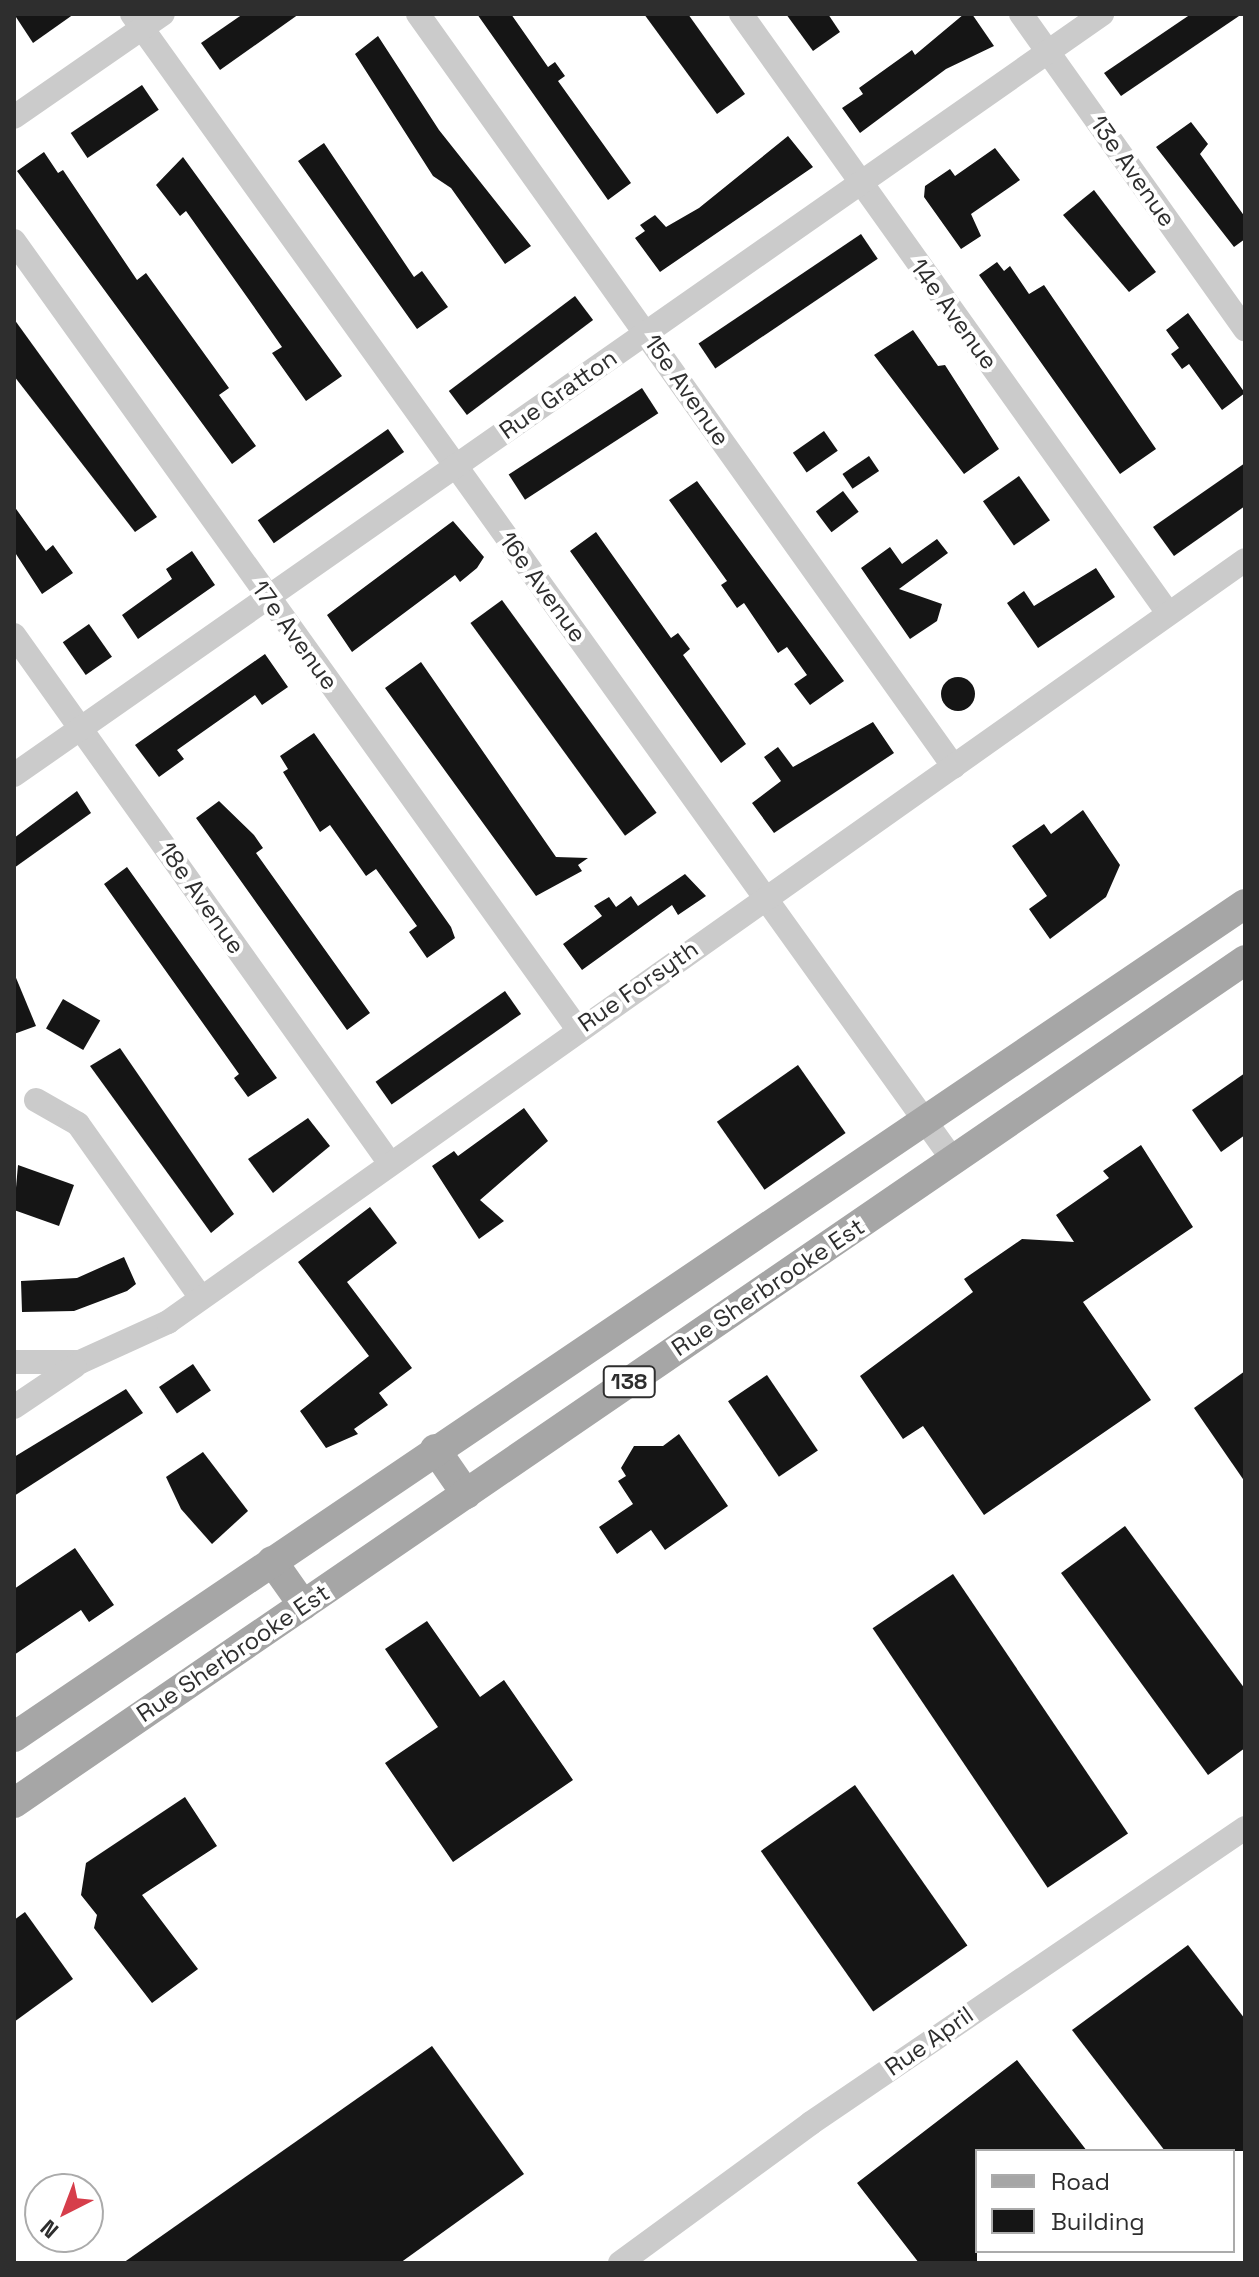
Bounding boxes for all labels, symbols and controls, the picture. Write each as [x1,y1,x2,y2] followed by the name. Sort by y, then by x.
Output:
[1084,110,1182,232] street label: 13e Avenue
[904,253,1004,375] street label: 14e Avenue
[638,329,736,451] street label: 15e Avenue
[494,343,622,445] street label: Rue Gratton
[493,526,593,648] street label: 16e Avenue
[246,574,344,696] street label: 17e Avenue
[153,836,251,960] street label: 18e Avenue
[573,934,703,1038] street label: Rue Forsyth
[666,1212,870,1362] street label: Rue Sherbrooke Est
[601,1364,657,1400] road number: 138
[131,1578,335,1728] street label: Rue Sherbrooke Est
[879,2000,979,2082] street label: Rue April
[975,2149,1235,2253] legend
[1051,2166,1110,2197] text: Road
[24,2173,104,2253] north arrow
[1051,2206,1145,2237] text: Building
[34,2214,64,2245] text: N

